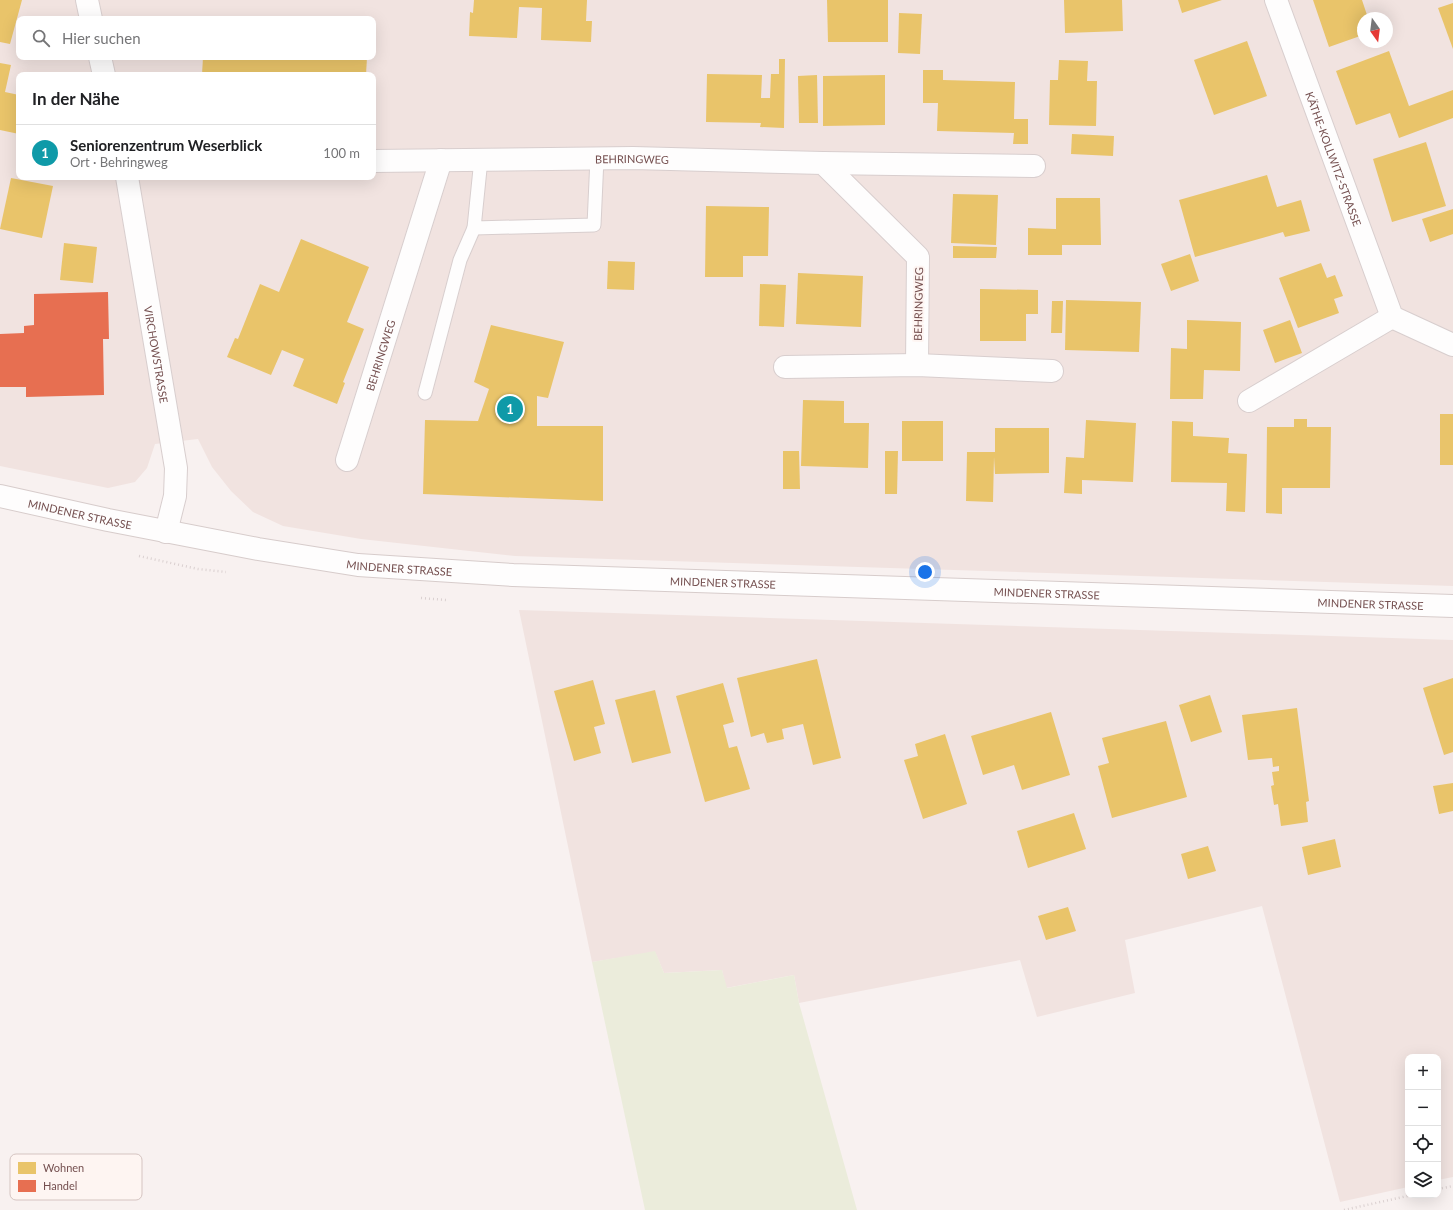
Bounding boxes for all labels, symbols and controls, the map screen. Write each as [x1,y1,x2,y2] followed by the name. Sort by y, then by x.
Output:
[1357,12,1393,48] north arrow
[16,16,376,60] search box
[30,27,52,49] icon: search
[62,29,141,47] text: Hier suchen
[32,88,120,109] text: In der Nähe
[1304,90,1365,228] street label: KÄTHE-KOLLWITZ-STRASSE
[70,136,262,154] text: Seniorenzentrum Weserblick
[41,145,49,161] text: 1
[323,145,360,161] text: 100 m
[595,151,669,165] street label: BEHRINGWEG
[70,154,168,170] text: Ort · Behringweg
[911,267,925,341] street label: BEHRINGWEG
[142,305,171,404] street label: VIRCHOWSTRASSE
[363,318,397,392] street label: BEHRINGWEG
[497,394,523,424] pin: 1
[27,496,133,531] street label: MINDENER STRASSE
[345,557,453,578] street label: MINDENER STRASSE
[915,562,935,582] your location
[670,574,776,590] street label: MINDENER STRASSE
[993,584,1100,601] street label: MINDENER STRASSE
[1317,595,1424,612] street label: MINDENER STRASSE
[1405,1054,1441,1198] map controls
[1405,1054,1441,1090] button: +
[1405,1090,1441,1126] button: −
[1405,1126,1441,1162] button: locate
[10,1154,142,1200] legend
[43,1161,84,1174] text: Wohnen
[1405,1162,1441,1198] button: layers
[43,1179,77,1192] text: Handel

